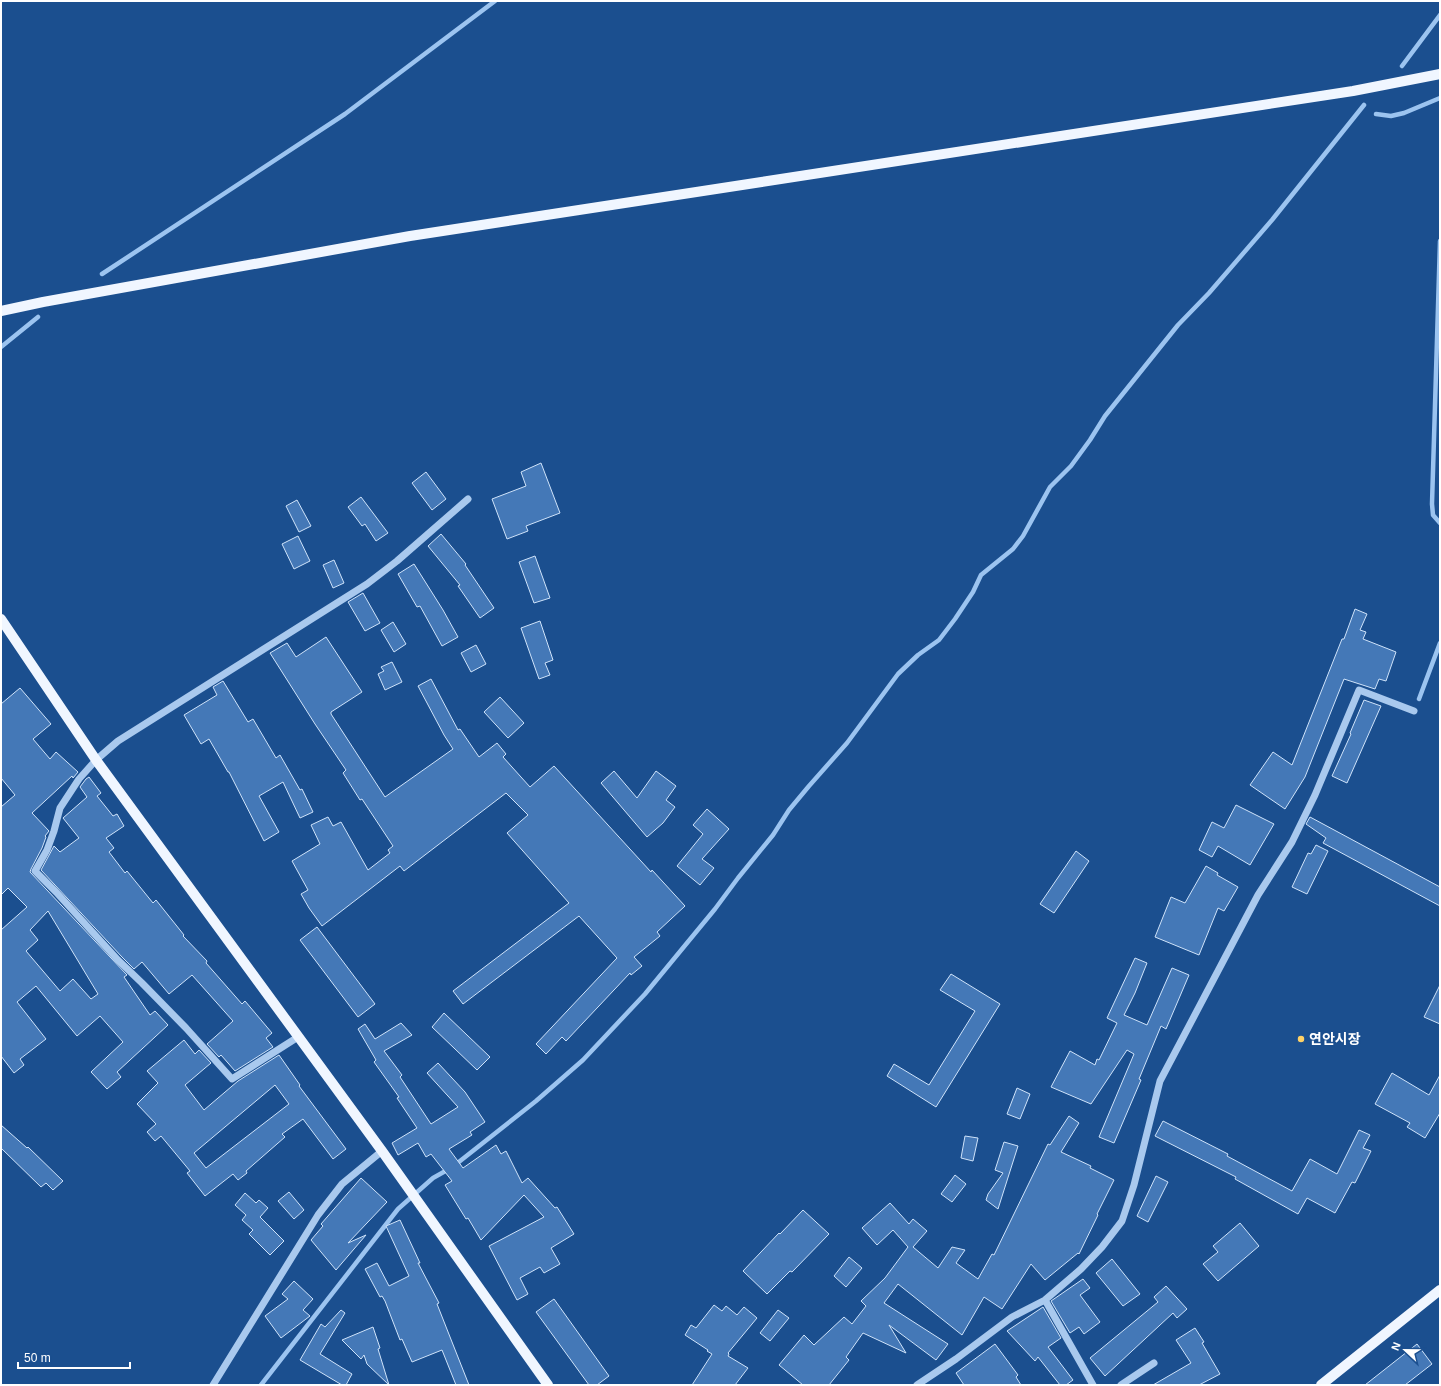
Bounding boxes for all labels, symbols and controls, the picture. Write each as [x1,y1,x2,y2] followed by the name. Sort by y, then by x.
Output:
[1309,1031,1361,1047] place label: 연안시장
[1296,1034,1306,1044] marker: 연안시장
[1385,1330,1425,1370] north arrow
[1389,1340,1403,1352] text: N
[18,1344,130,1370] scale bar
[24,1351,51,1365] text: 50 m

